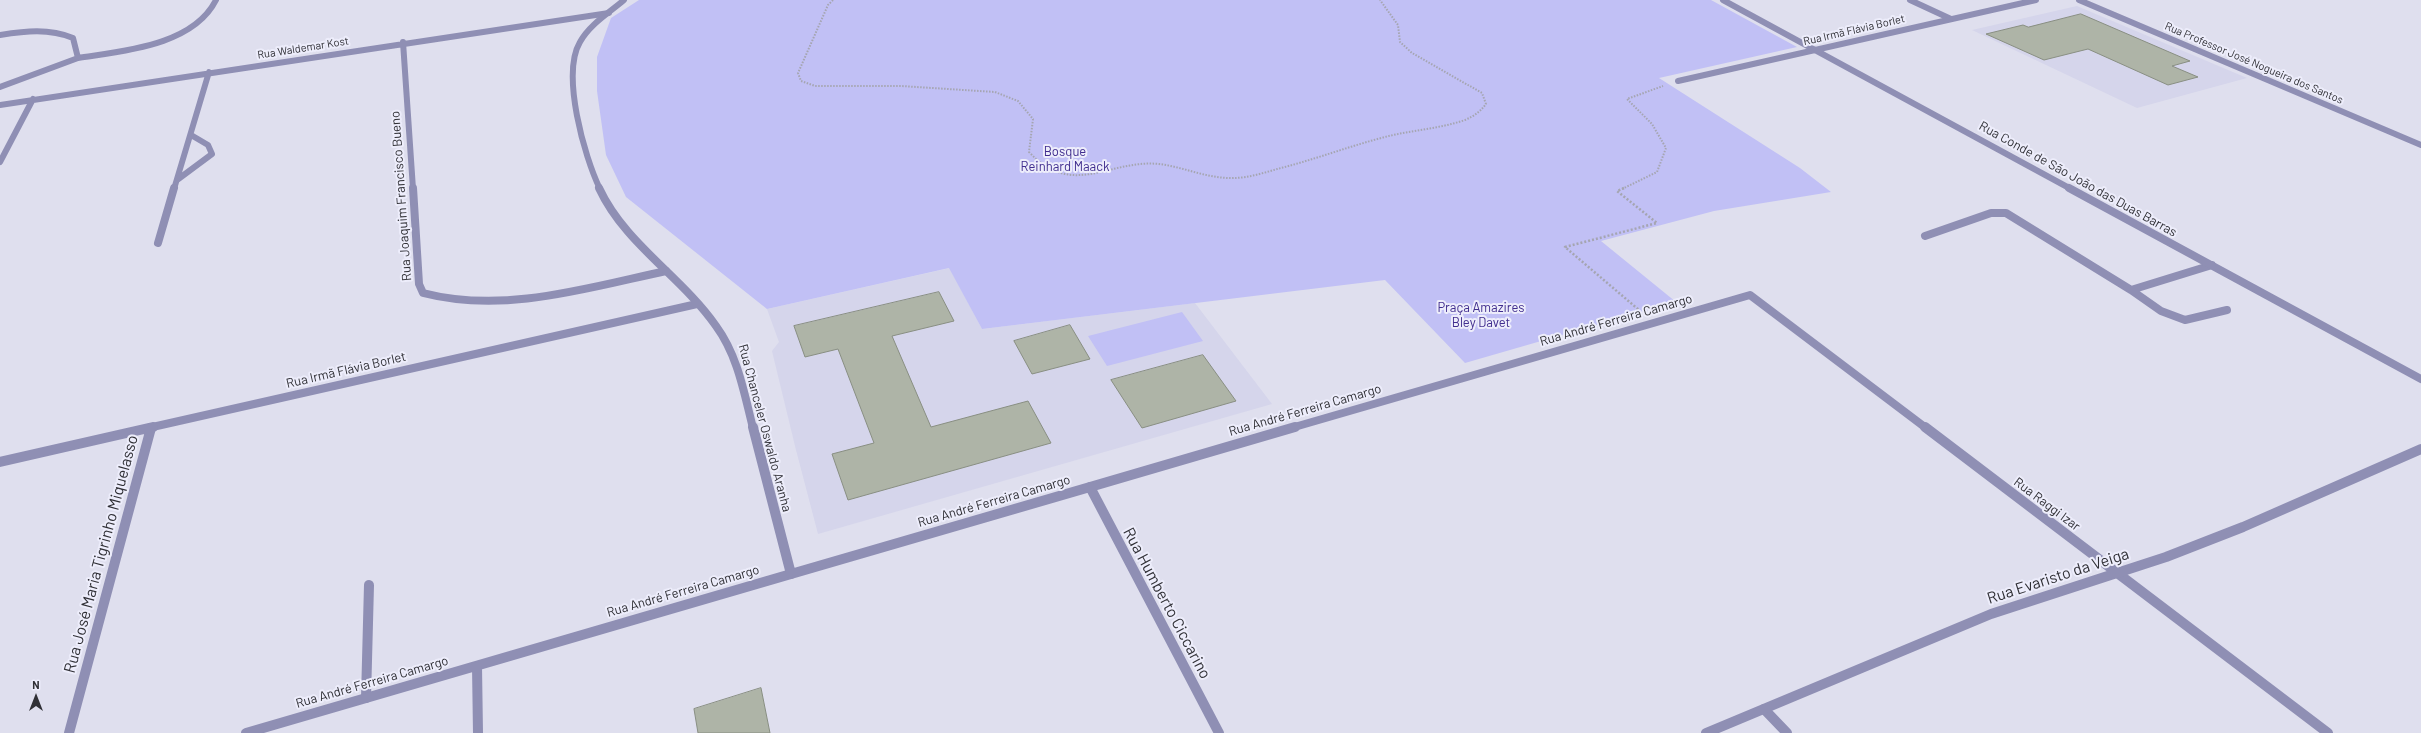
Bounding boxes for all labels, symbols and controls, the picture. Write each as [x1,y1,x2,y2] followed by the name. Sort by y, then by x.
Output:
[1802,12,1906,48] street label: Rua Irmã Flávia Borlet
[2163,19,2345,107] street label: Rua Professor José Nogueira dos Santos
[256,34,350,62] street label: Rua Waldemar Kost
[387,111,415,281] street label: Rua Joaquim Francisco Bueno
[1976,118,2180,240] street label: Rua Conde de São João das Duas Barras
[1020,144,1110,175] park label: Bosque Reinhard Maack
[1538,291,1694,349] street label: Rua André Ferreira Camargo
[1437,300,1525,331] park label: Praça Amazires Bley Davet
[735,342,795,514] street label: Rua Chanceler Oswaldo Aranha
[285,349,407,391] street label: Rua Irmã Flávia Borlet
[1227,381,1383,439] street label: Rua André Ferreira Camargo
[60,433,142,675] street label: Rua José Maria Tigrinho Miquelasso
[916,472,1072,530] street label: Rua André Ferreira Camargo
[2011,474,2083,534] street label: Rua Raggi Izar
[1119,524,1215,682] street label: Rua Humberto Ciccarino
[1985,544,2131,608] street label: Rua Evaristo da Veiga
[605,562,761,620] street label: Rua André Ferreira Camargo
[294,653,450,711] street label: Rua André Ferreira Camargo
[16,677,56,717] north arrow
[32,678,40,691] text: N

